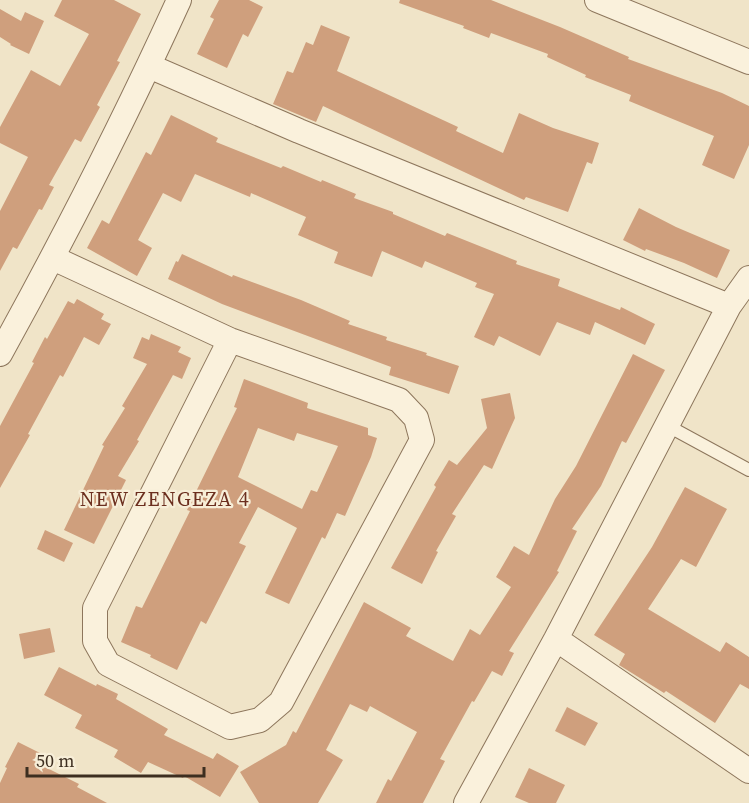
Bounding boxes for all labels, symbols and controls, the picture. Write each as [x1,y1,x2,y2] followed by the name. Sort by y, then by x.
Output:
[80,485,250,513] district label: NEW ZENGEZA 4
[27,740,204,778] scale bar
[36,748,74,773] text: 50 m

